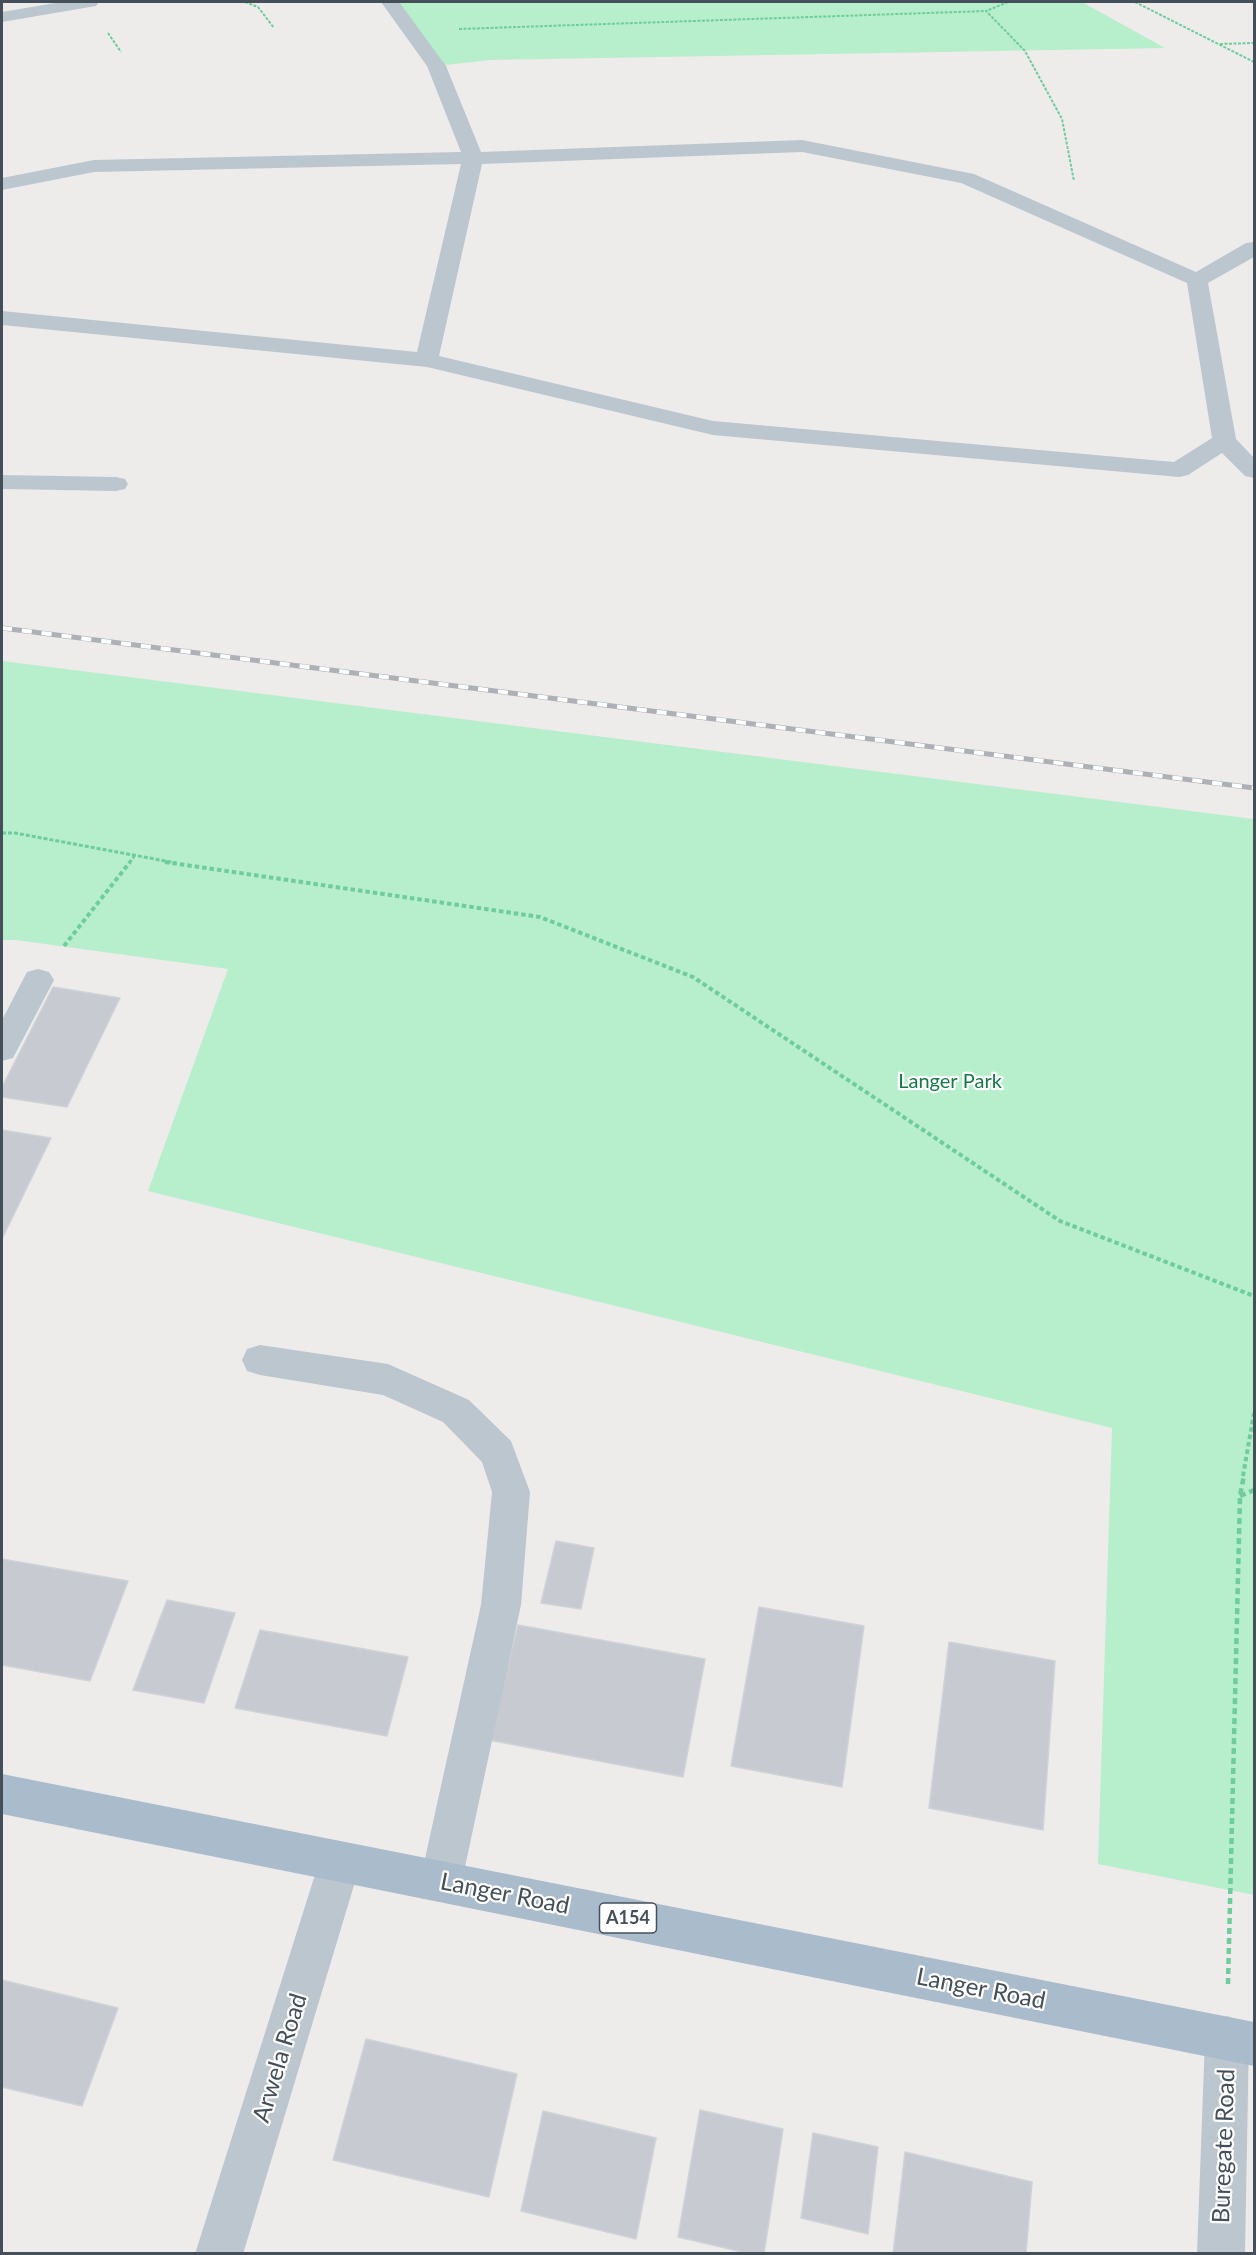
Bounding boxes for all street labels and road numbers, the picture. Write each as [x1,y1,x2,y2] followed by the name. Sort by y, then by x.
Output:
[438,1867,572,1921] street label: Langer Road
[600,1903,656,1933] road number: A154
[914,1962,1048,2016] street label: Langer Road
[247,1990,313,2126] street label: Arwela Road
[1207,2068,1241,2224] street label: Buregate Road

